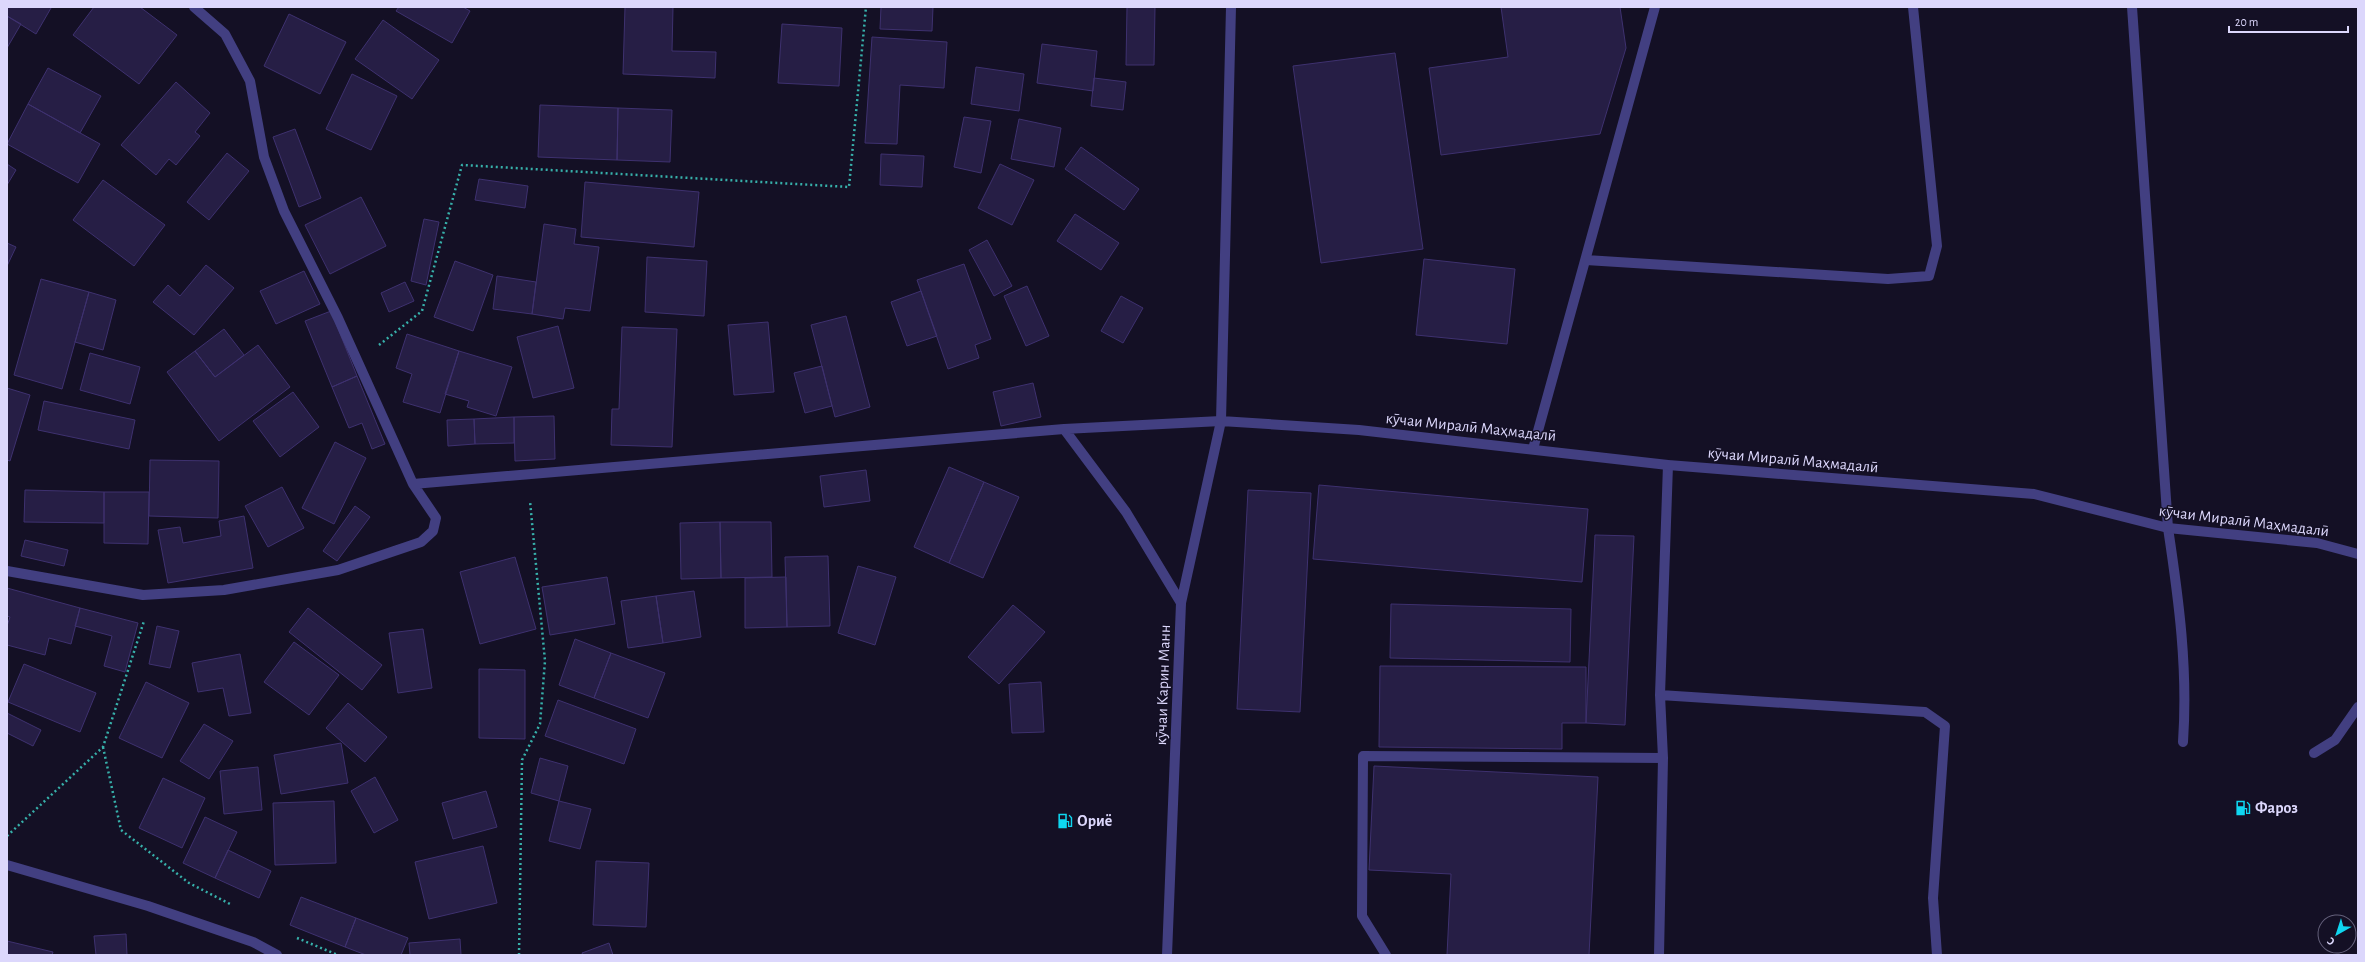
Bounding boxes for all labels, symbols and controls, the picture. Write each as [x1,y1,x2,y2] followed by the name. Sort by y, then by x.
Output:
[2229,8,2348,34] scale bar
[2235,16,2258,28] text: 20 m
[1385,410,1557,445] street label: кӯчаи Миралӣ Маҳмадалӣ
[1707,445,1879,476] street label: кӯчаи Миралӣ Маҳмадалӣ
[2158,503,2330,540] street label: кӯчаи Миралӣ Маҳмадалӣ
[1153,624,1174,746] street label: кӯчаи Карин Манн
[2234,799,2252,817] fuel station icon: Фароз
[2255,800,2298,816] place label: Фароз
[1056,812,1074,830] fuel station icon: Ориё
[1077,813,1112,829] place label: Ориё
[2317,914,2357,954] north arrow
[2325,935,2337,948] text: С

